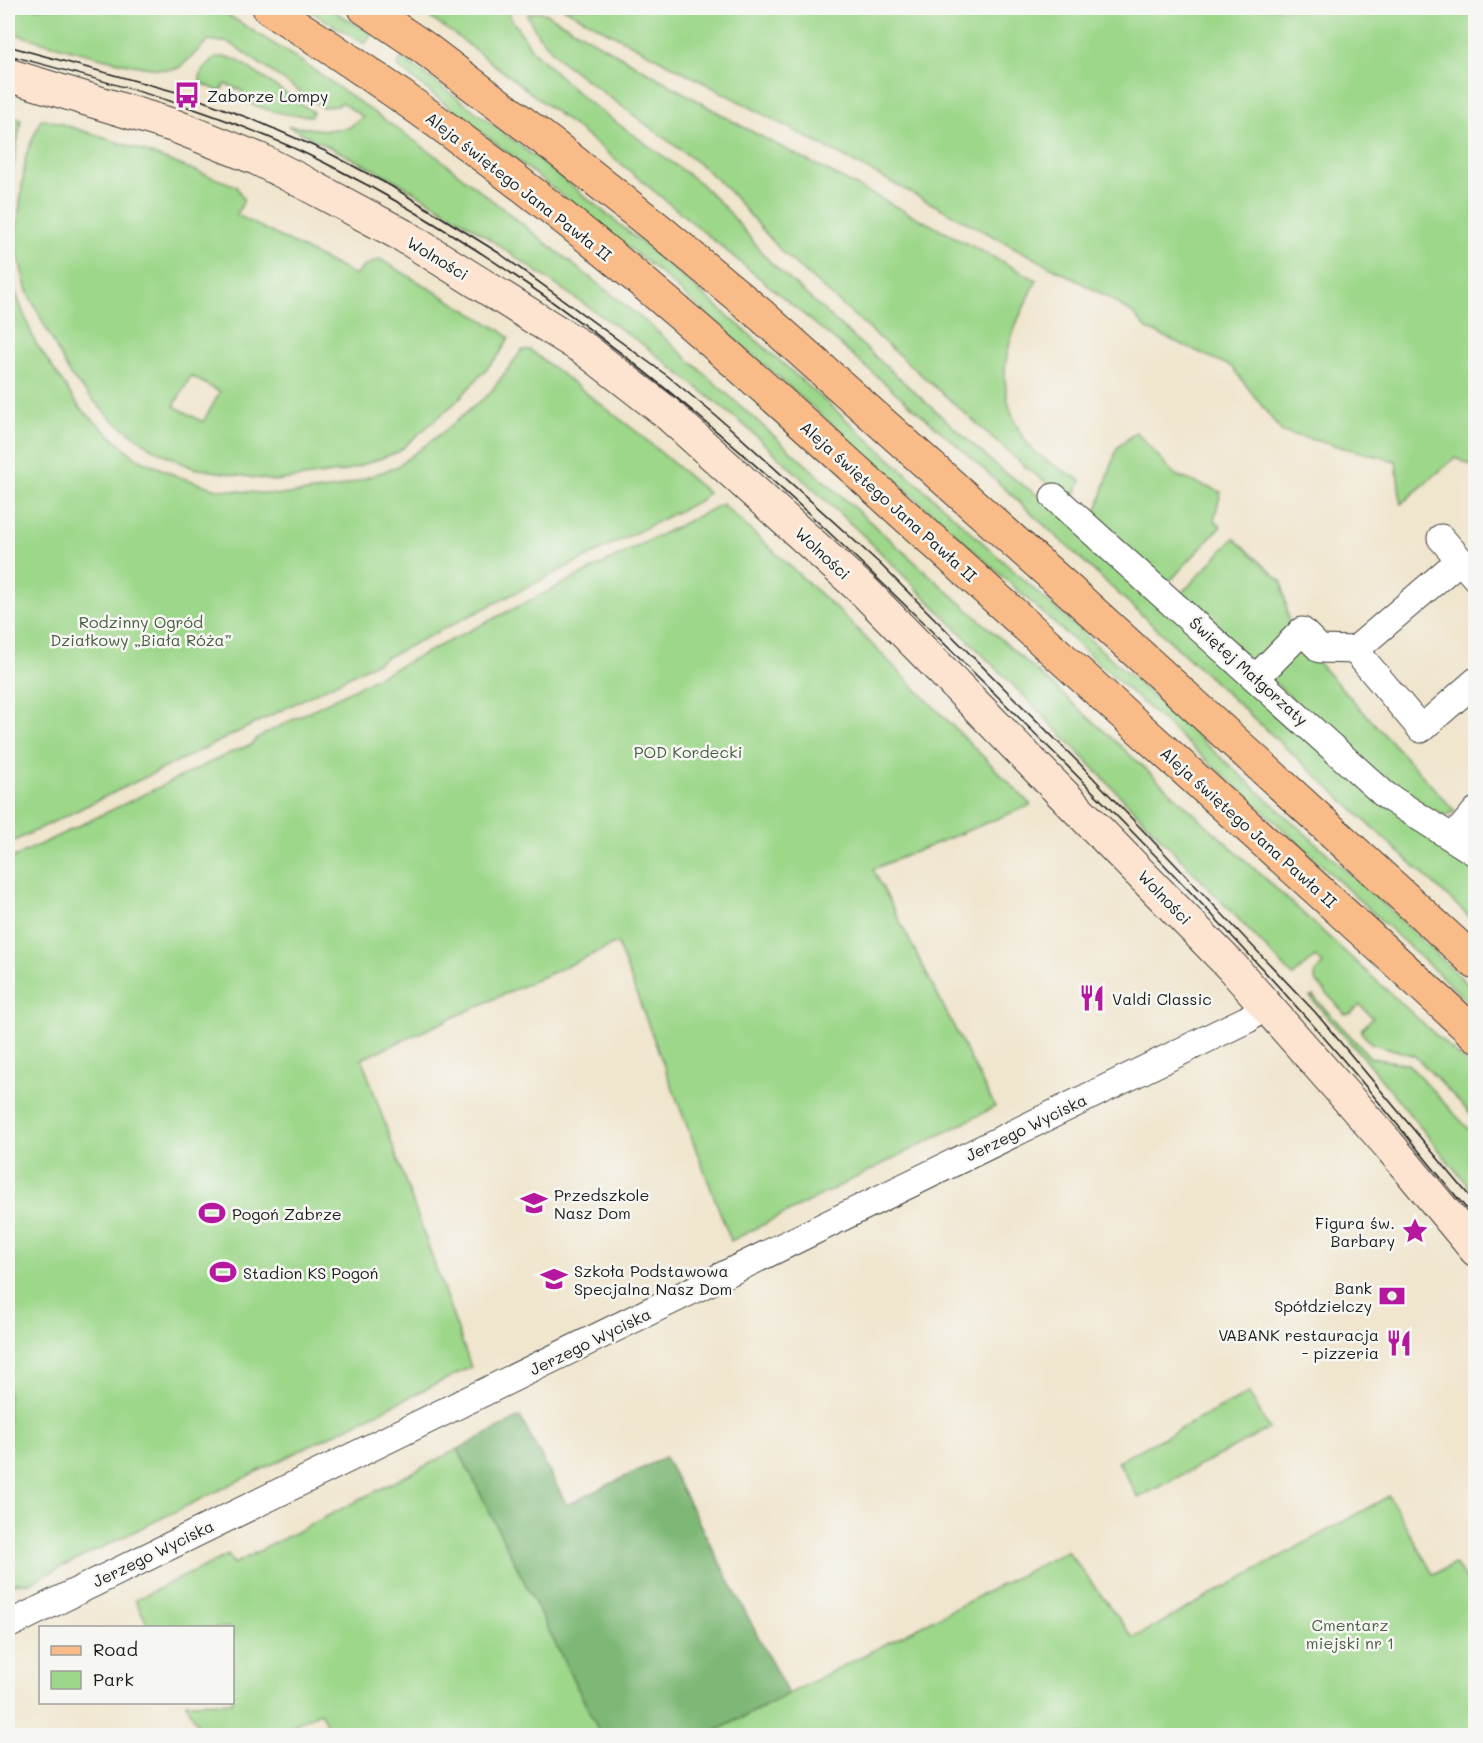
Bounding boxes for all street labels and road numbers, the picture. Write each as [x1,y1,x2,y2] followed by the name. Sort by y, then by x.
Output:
[422,107,616,265] street label: Aleja świętego Jana Pawła II
[403,231,473,285] street label: Wolności
[796,416,982,586] street label: Aleja świętego Jana Pawła II
[791,522,855,584] street label: Wolności
[1185,612,1313,730] street label: Świętej Małgorzaty
[1156,742,1342,912] street label: Aleja świętego Jana Pawła II
[1134,865,1196,929] street label: Wolności
[962,1089,1090,1165] street label: Jerzego Wyciska
[526,1303,654,1379] street label: Jerzego Wyciska
[89,1515,217,1591] street label: Jerzego Wyciska

